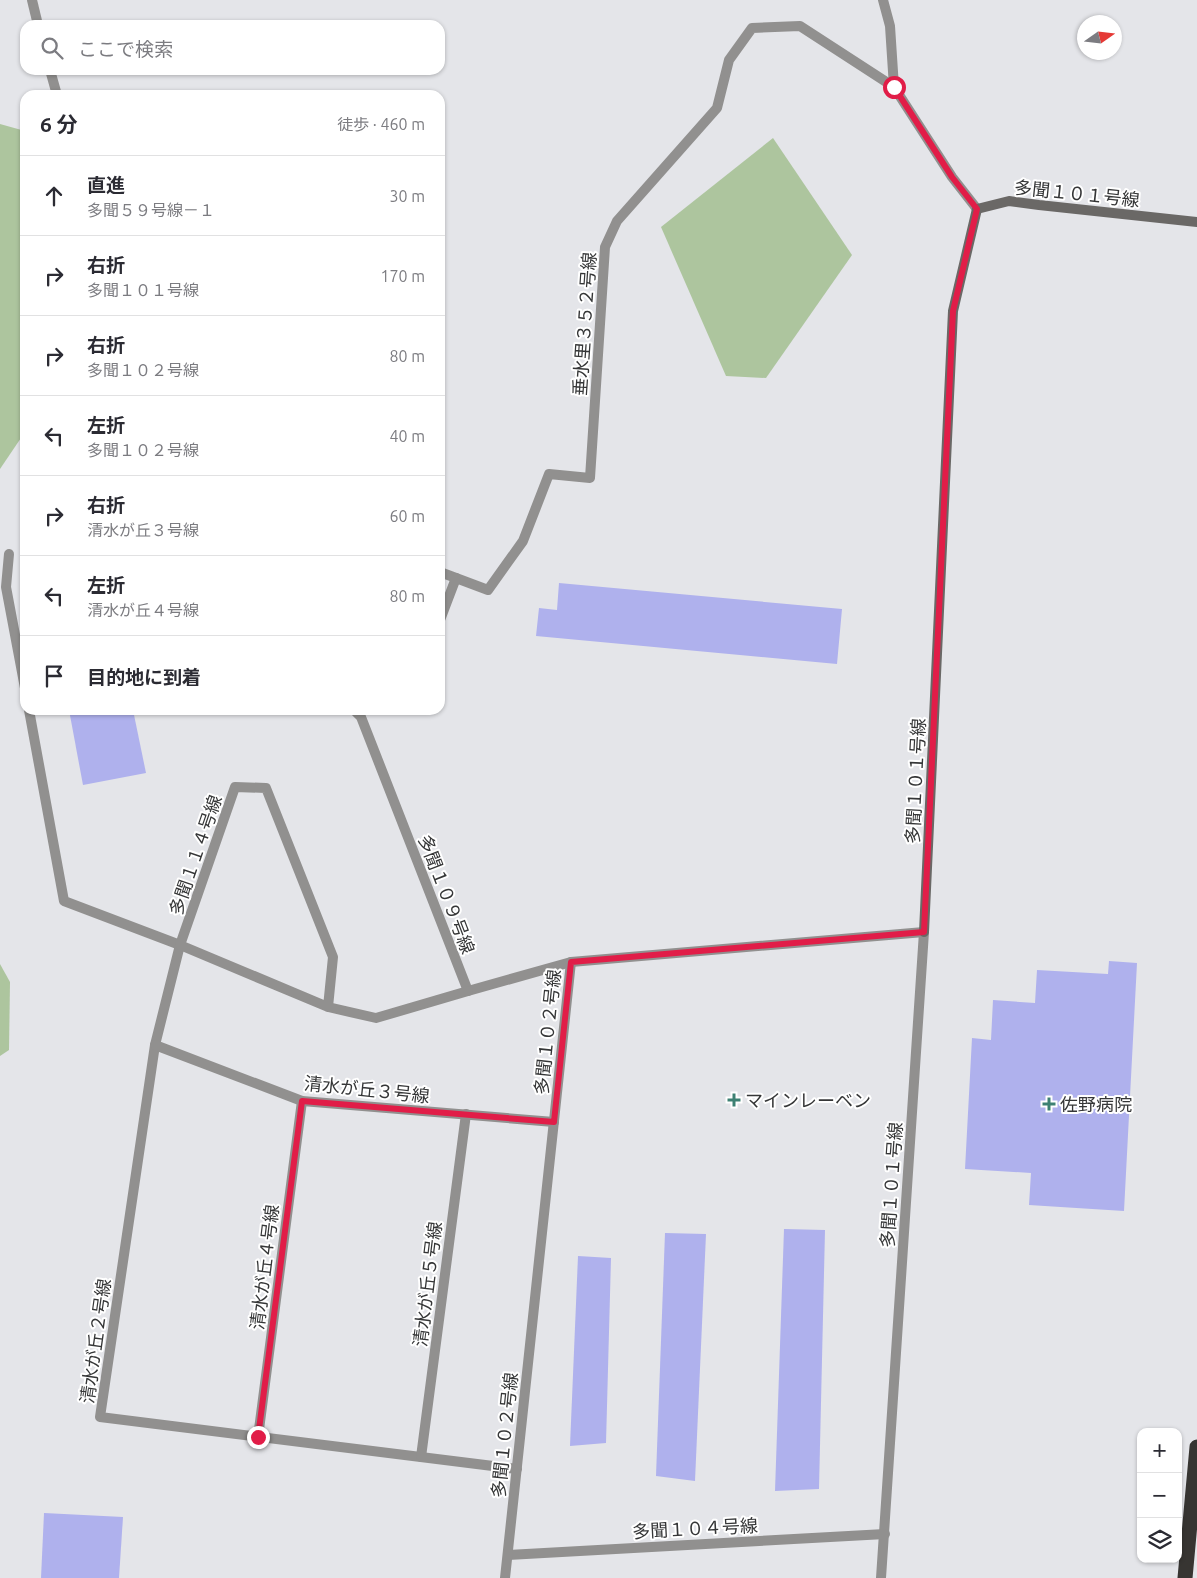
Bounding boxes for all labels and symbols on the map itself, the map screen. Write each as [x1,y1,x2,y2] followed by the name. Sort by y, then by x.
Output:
[1077,15,1122,60] north arrow
[883,76,906,99] route start
[1013,176,1141,210] street label: 多聞１０１号線
[569,251,599,397] street label: 垂水里３５２号線
[902,718,928,844] street label: 多聞１０１号線
[165,792,225,918] street label: 多聞１１４号線
[415,832,479,956] street label: 多聞１０９号線
[530,968,564,1096] street label: 多聞１０２号線
[303,1072,431,1106] street label: 清水が丘３号線
[745,1090,871,1110] place label: マインレーベン
[727,1093,741,1107] marker: マインレーベン
[1060,1094,1132,1114] place label: 佐野病院
[1042,1097,1056,1111] marker: 佐野病院
[877,1121,905,1249] street label: 多聞１０１号線
[246,1203,282,1331] street label: 清水が丘４号線
[409,1220,445,1348] street label: 清水が丘５号線
[76,1277,114,1405] street label: 清水が丘２号線
[487,1371,521,1499] street label: 多聞１０２号線
[247,1426,270,1449] route end
[632,1515,758,1541] street label: 多聞１０４号線

